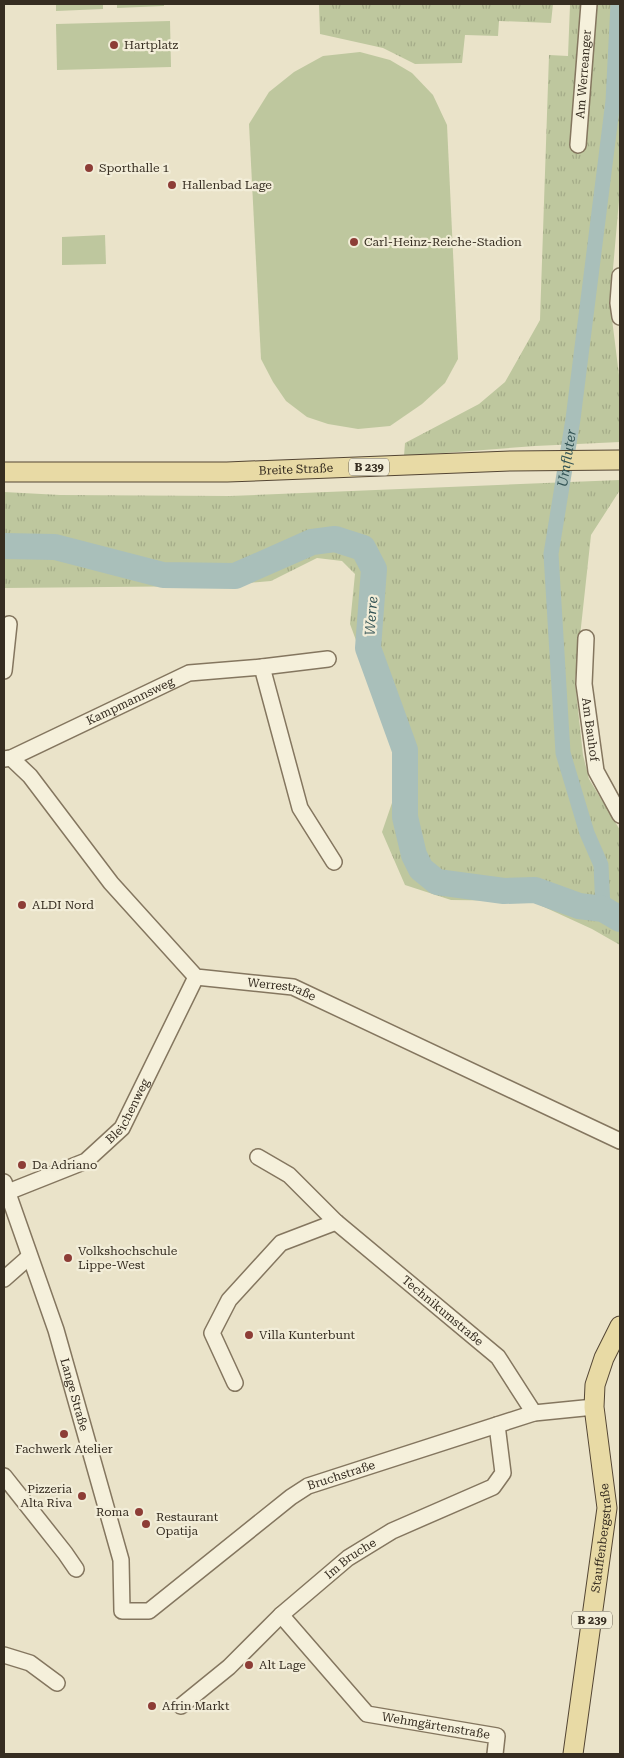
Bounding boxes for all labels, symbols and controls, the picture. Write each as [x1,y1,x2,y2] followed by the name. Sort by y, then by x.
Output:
[573,29,594,119] street label: Am Werreanger
[124,38,179,52] place label: Hartplatz
[108,39,120,51] marker: Hartplatz
[99,161,170,175] place label: Sporthalle 1
[83,162,95,174] marker: Sporthalle 1
[182,178,272,192] place label: Hallenbad Lage
[166,179,178,191] marker: Hallenbad Lage
[364,235,522,249] place label: Carl-Heinz-Reiche-Stadion
[348,236,360,248] marker: Carl-Heinz-Reiche-Stadion
[554,428,579,488] water label: Umfluter
[349,458,389,476] road number: B 239
[258,461,334,478] street label: Breite Straße
[362,596,380,636] water label: Werre
[84,674,176,728] street label: Kampmannsweg
[579,697,602,763] street label: Am Bauhof
[32,898,94,912] place label: ALDI Nord
[16,899,28,911] marker: ALDI Nord
[247,975,319,1004] street label: Werrestraße
[103,1076,152,1146] street label: Bleichenweg
[32,1158,97,1172] place label: Da Adriano
[16,1159,28,1171] marker: Da Adriano
[78,1244,178,1272] place label: Volkshochschule Lippe-West
[62,1252,74,1264] marker: Volkshochschule Lippe-West
[399,1273,486,1349] street label: Technikumstraße
[259,1328,356,1342] place label: Villa Kunterbunt
[243,1329,255,1341] marker: Villa Kunterbunt
[57,1356,91,1433] street label: Lange Straße
[58,1428,70,1440] marker: Fachwerk Atelier
[15,1442,113,1456] place label: Fachwerk Atelier
[305,1458,377,1493] street label: Bruchstraße
[20,1482,72,1510] place label: Pizzeria Alta Riva
[588,1482,614,1594] street label: Stauffenbergstraße
[76,1490,88,1502] marker: Pizzeria Alta Riva
[96,1505,129,1519] place label: Roma
[133,1506,145,1518] marker: Roma
[156,1510,219,1538] place label: Restaurant Opatija
[140,1518,152,1530] marker: Restaurant Opatija
[322,1535,379,1582] street label: Im Bruche
[572,1612,612,1628] road number: B 239
[259,1658,306,1672] place label: Alt Lage
[243,1659,255,1671] marker: Alt Lage
[162,1699,230,1713] place label: Afrin Markt
[146,1700,158,1712] marker: Afrin Markt
[381,1710,491,1742] street label: Wehmgärtenstraße

